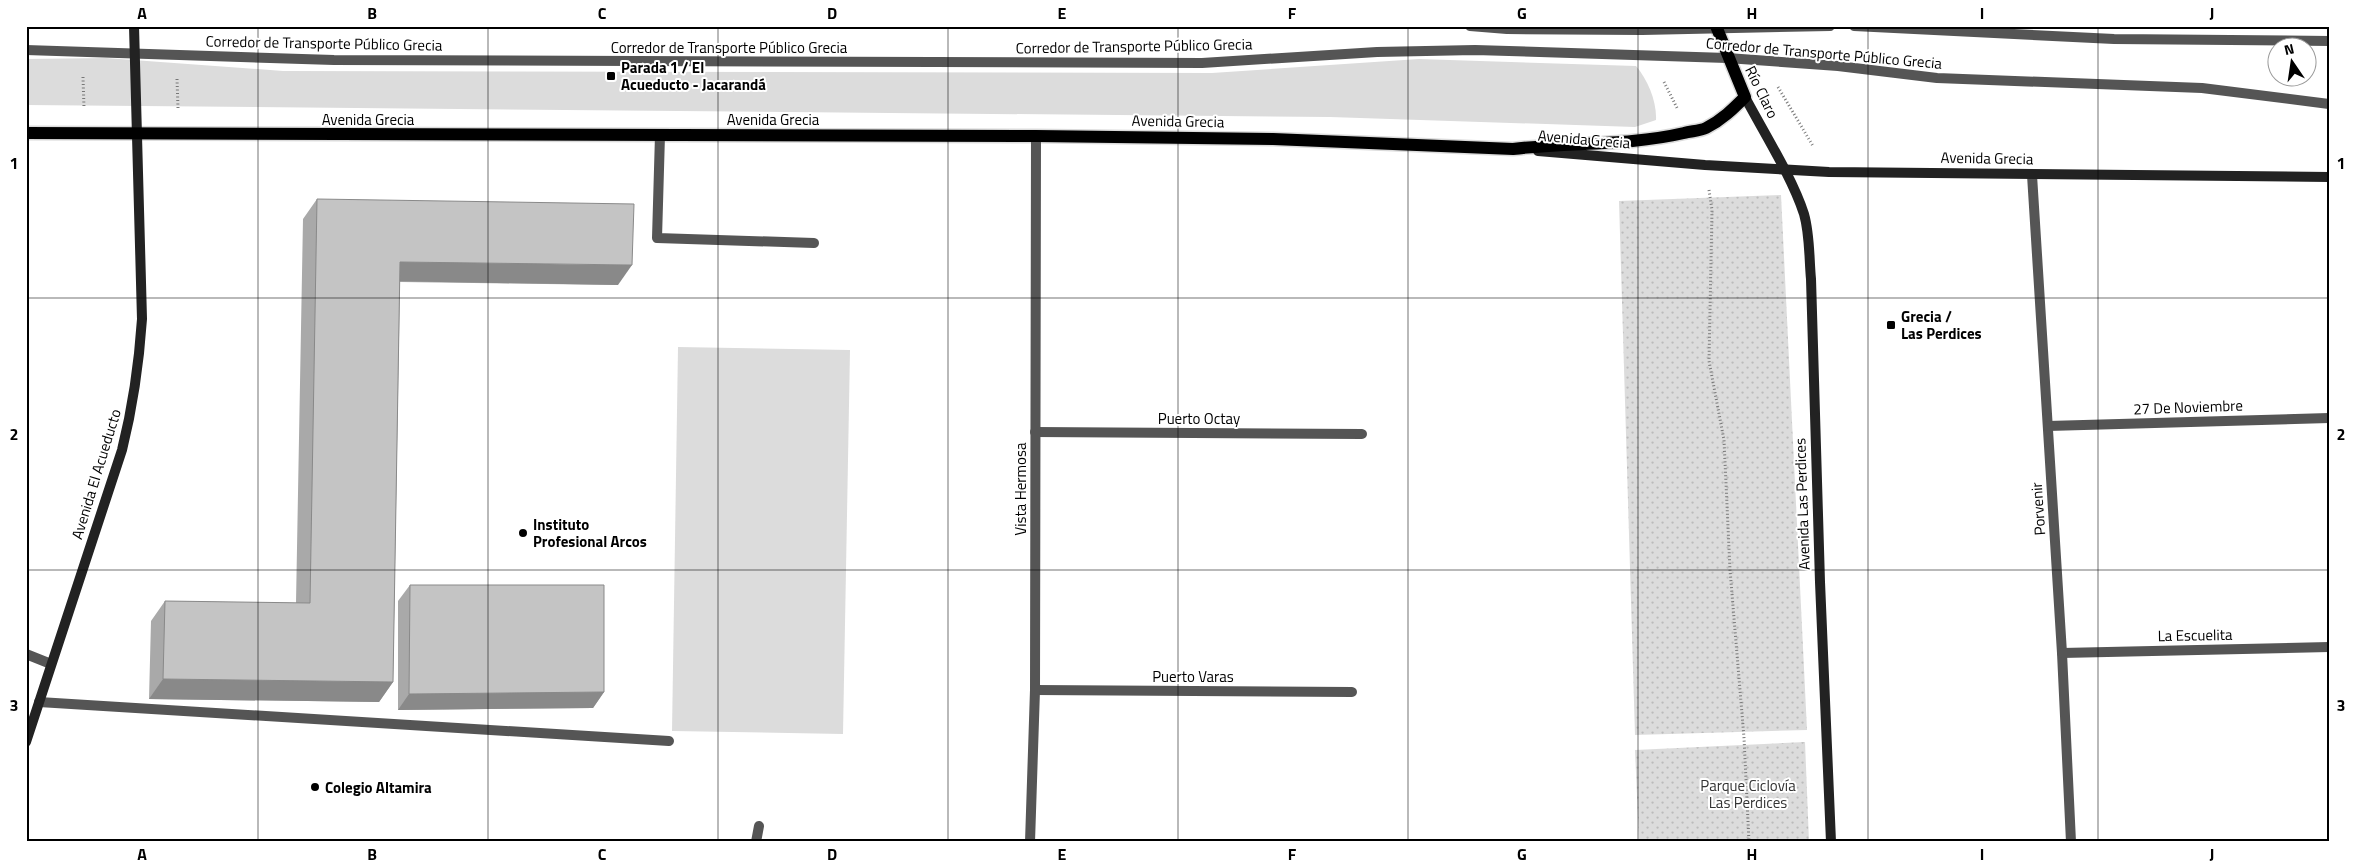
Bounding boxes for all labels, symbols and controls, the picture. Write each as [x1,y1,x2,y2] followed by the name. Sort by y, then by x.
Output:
[137,1,147,25] text: A
[367,1,377,25] text: B
[598,1,607,25] text: C
[827,1,837,25] text: D
[1058,1,1067,25] text: E
[1288,1,1297,25] text: F
[1517,1,1527,25] text: G
[1747,1,1757,25] text: H
[1980,1,1984,25] text: I
[2210,1,2214,25] text: J
[205,29,443,57] street label: Corredor de Transporte Público Grecia
[1705,31,1943,75] street label: Corredor de Transporte Público Grecia
[1015,32,1253,60] street label: Corredor de Transporte Público Grecia
[611,36,848,59] street label: Corredor de Transporte Público Grecia
[2268,38,2318,88] north arrow
[2282,38,2296,60] text: N
[621,56,766,96] place label: Parada 1 / El Acueducto - Jacarandá
[1739,62,1785,122] street label: Río Claro
[605,70,617,82] marker: Parada 1 / El Acueducto - Jacarandá
[322,108,415,131] street label: Avenida Grecia
[727,108,820,131] street label: Avenida Grecia
[1131,109,1225,133] street label: Avenida Grecia
[1537,124,1632,155] street label: Avenida Grecia
[1940,146,2034,170] street label: Avenida Grecia
[10,151,18,175] text: 1
[2337,151,2345,175] text: 1
[1901,305,1982,345] place label: Grecia / Las Perdices
[1885,319,1897,331] marker: Grecia / Las Perdices
[2133,394,2243,420] street label: 27 De Noviembre
[65,406,127,542] street label: Avenida El Acueducto
[1158,407,1240,430] street label: Puerto Octay
[10,422,18,446] text: 2
[2337,422,2345,446] text: 2
[1788,438,1816,570] street label: Avenida Las Perdices
[1009,442,1032,535] street label: Vista Hermosa
[2025,482,2051,536] street label: Porvenir
[533,513,647,553] place label: Instituto Profesional Arcos
[517,527,529,539] marker: Instituto Profesional Arcos
[2157,623,2233,647] street label: La Escuelita
[1152,665,1234,688] street label: Puerto Varas
[10,693,18,717] text: 3
[2337,693,2345,717] text: 3
[1700,774,1796,814] park label: Parque Ciclovía Las Perdices
[325,776,432,799] place label: Colegio Altamira
[309,781,321,793] marker: Colegio Altamira
[137,842,147,866] text: A
[367,842,377,866] text: B
[598,842,607,866] text: C
[827,842,837,866] text: D
[1058,842,1067,866] text: E
[1288,842,1297,866] text: F
[1517,842,1527,866] text: G
[1747,842,1757,866] text: H
[1980,842,1984,866] text: I
[2210,842,2214,866] text: J

